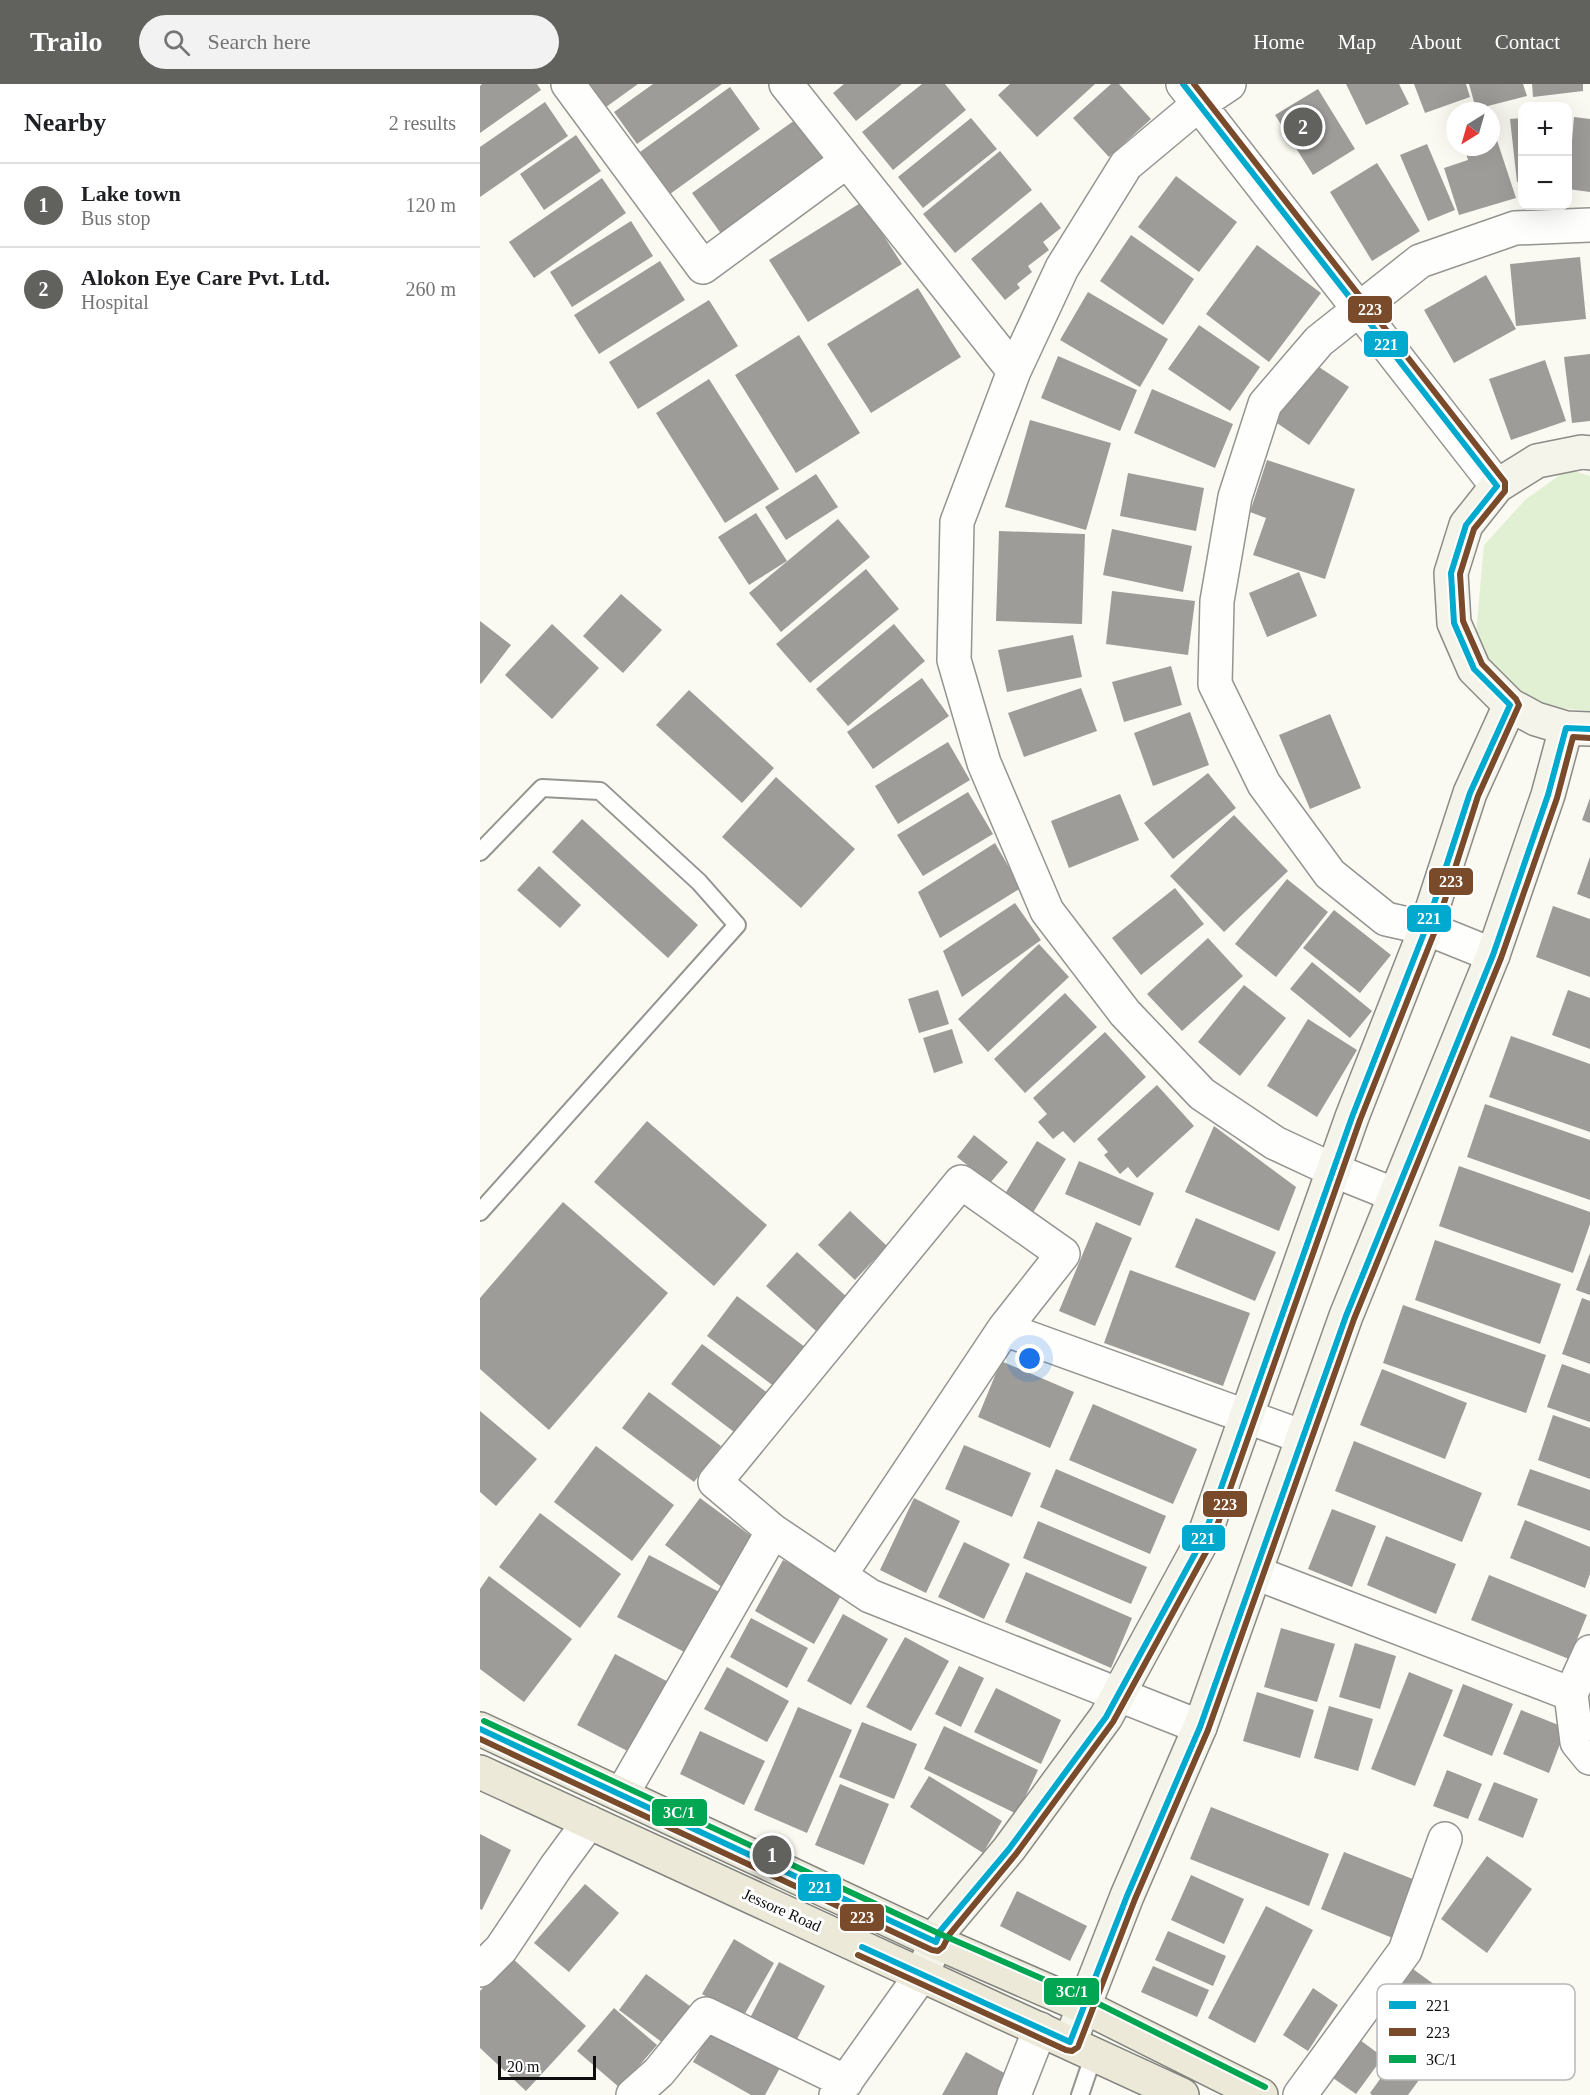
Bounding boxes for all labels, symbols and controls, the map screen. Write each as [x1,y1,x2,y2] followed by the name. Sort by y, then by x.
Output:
[139,15,559,69] search box
[30,26,103,57] text: Trailo
[160,26,193,59] icon: search
[208,29,311,54] text: Search here
[1253,30,1305,54] text: Home
[1338,30,1376,54] text: Map
[1409,30,1462,54] text: About
[1495,30,1560,54] text: Contact
[1446,102,1500,156] north arrow
[1518,102,1572,210] map controls
[1518,102,1572,156] button: +
[1284,104,1322,150] pin: 2
[24,108,106,137] text: Nearby
[389,112,456,134] text: 2 results
[1518,156,1572,210] button: −
[81,181,181,206] text: Lake town
[39,194,49,216] text: 1
[405,194,456,216] text: 120 m
[81,207,150,229] text: Bus stop
[81,265,330,290] text: Alokon Eye Care Pvt. Ltd.
[39,278,49,300] text: 2
[405,278,456,300] text: 260 m
[81,291,149,313] text: Hospital
[1347,295,1393,324] line badge: 223
[1358,301,1382,318] text: 223
[1363,330,1409,358] line badge: 221
[1374,336,1398,353] text: 221
[1428,867,1474,896] line badge: 223
[1439,873,1463,890] text: 223
[1406,904,1452,933] line badge: 221
[1417,910,1441,927] text: 221
[1015,1344,1044,1373] your location
[1202,1490,1248,1518] line badge: 223
[1213,1496,1237,1513] text: 223
[1181,1524,1226,1552] line badge: 221
[1191,1530,1215,1547] text: 221
[651,1798,708,1827] line badge: 3C/1
[663,1804,695,1821] text: 3C/1
[752,1832,792,1878] pin: 1
[797,1873,842,1902] line badge: 221
[808,1879,832,1896] text: 221
[740,1885,824,1935] street label: Jessore Road
[839,1903,885,1932] line badge: 223
[850,1909,874,1926] text: 223
[1043,1977,1100,2006] line badge: 3C/1
[1056,1983,1088,2000] text: 3C/1
[1377,1984,1575,2080] legend
[1426,1997,1450,2014] text: 221
[1426,2024,1450,2041] text: 223
[1426,2051,1457,2068] text: 3C/1
[498,2053,596,2080] scale bar
[507,2058,539,2075] text: 20 m

